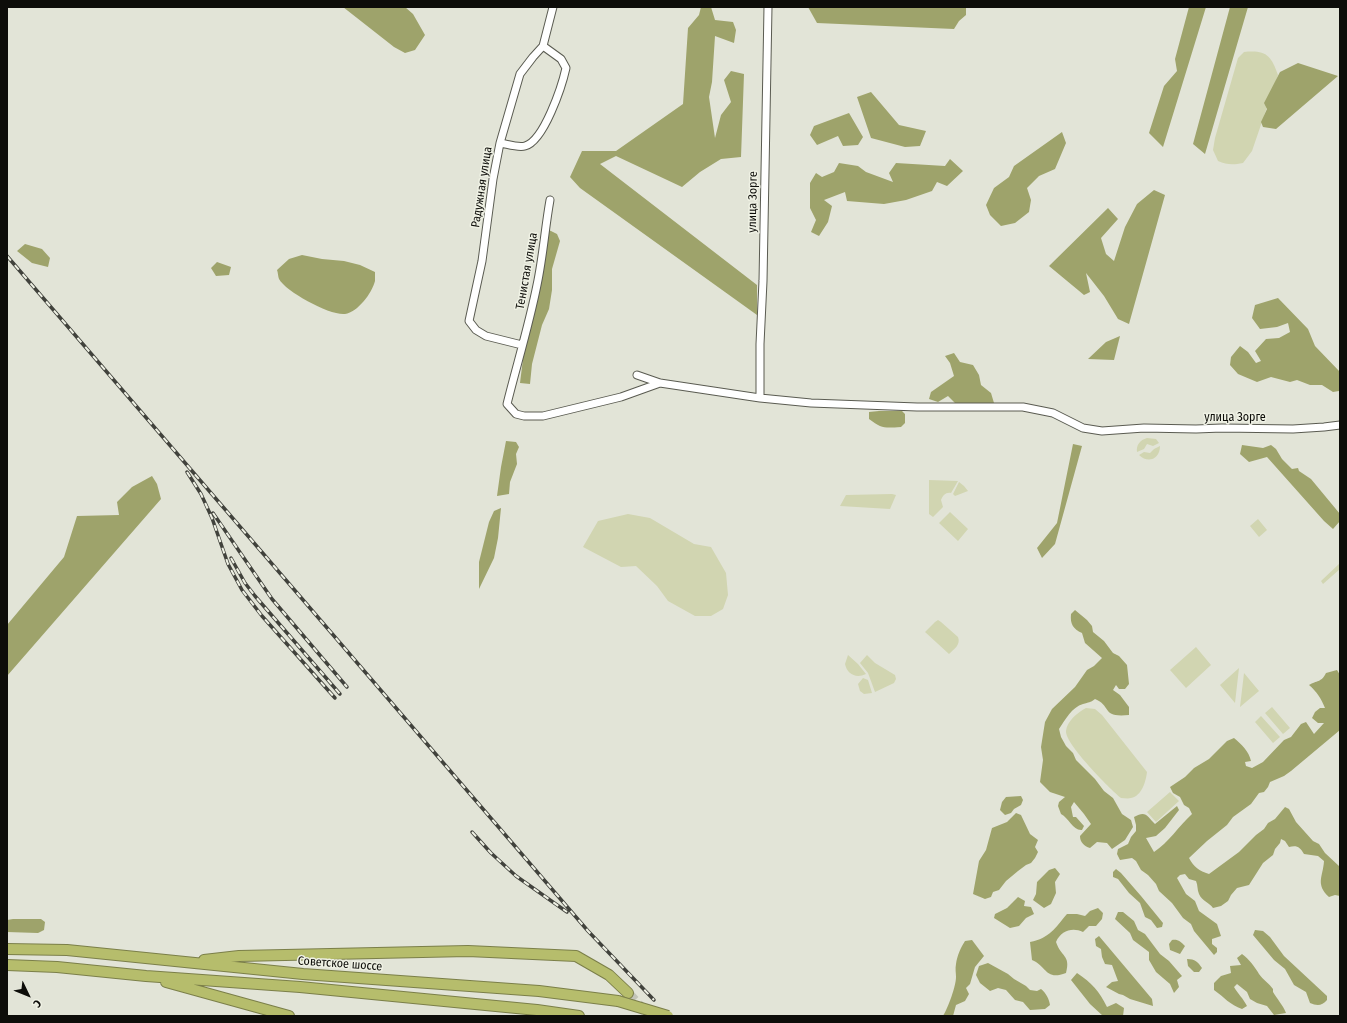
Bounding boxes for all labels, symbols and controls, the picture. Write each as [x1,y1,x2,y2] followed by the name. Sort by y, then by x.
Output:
[468,146,496,228] street label: Радужная улица
[745,171,761,233] street label: улица Зорге
[513,231,541,311] street label: Тенистая улица
[1204,411,1266,425] street label: улица Зорге
[297,954,383,974] street label: Советское шоссе
[8,975,48,1015] north arrow
[30,997,44,1010] text: С

